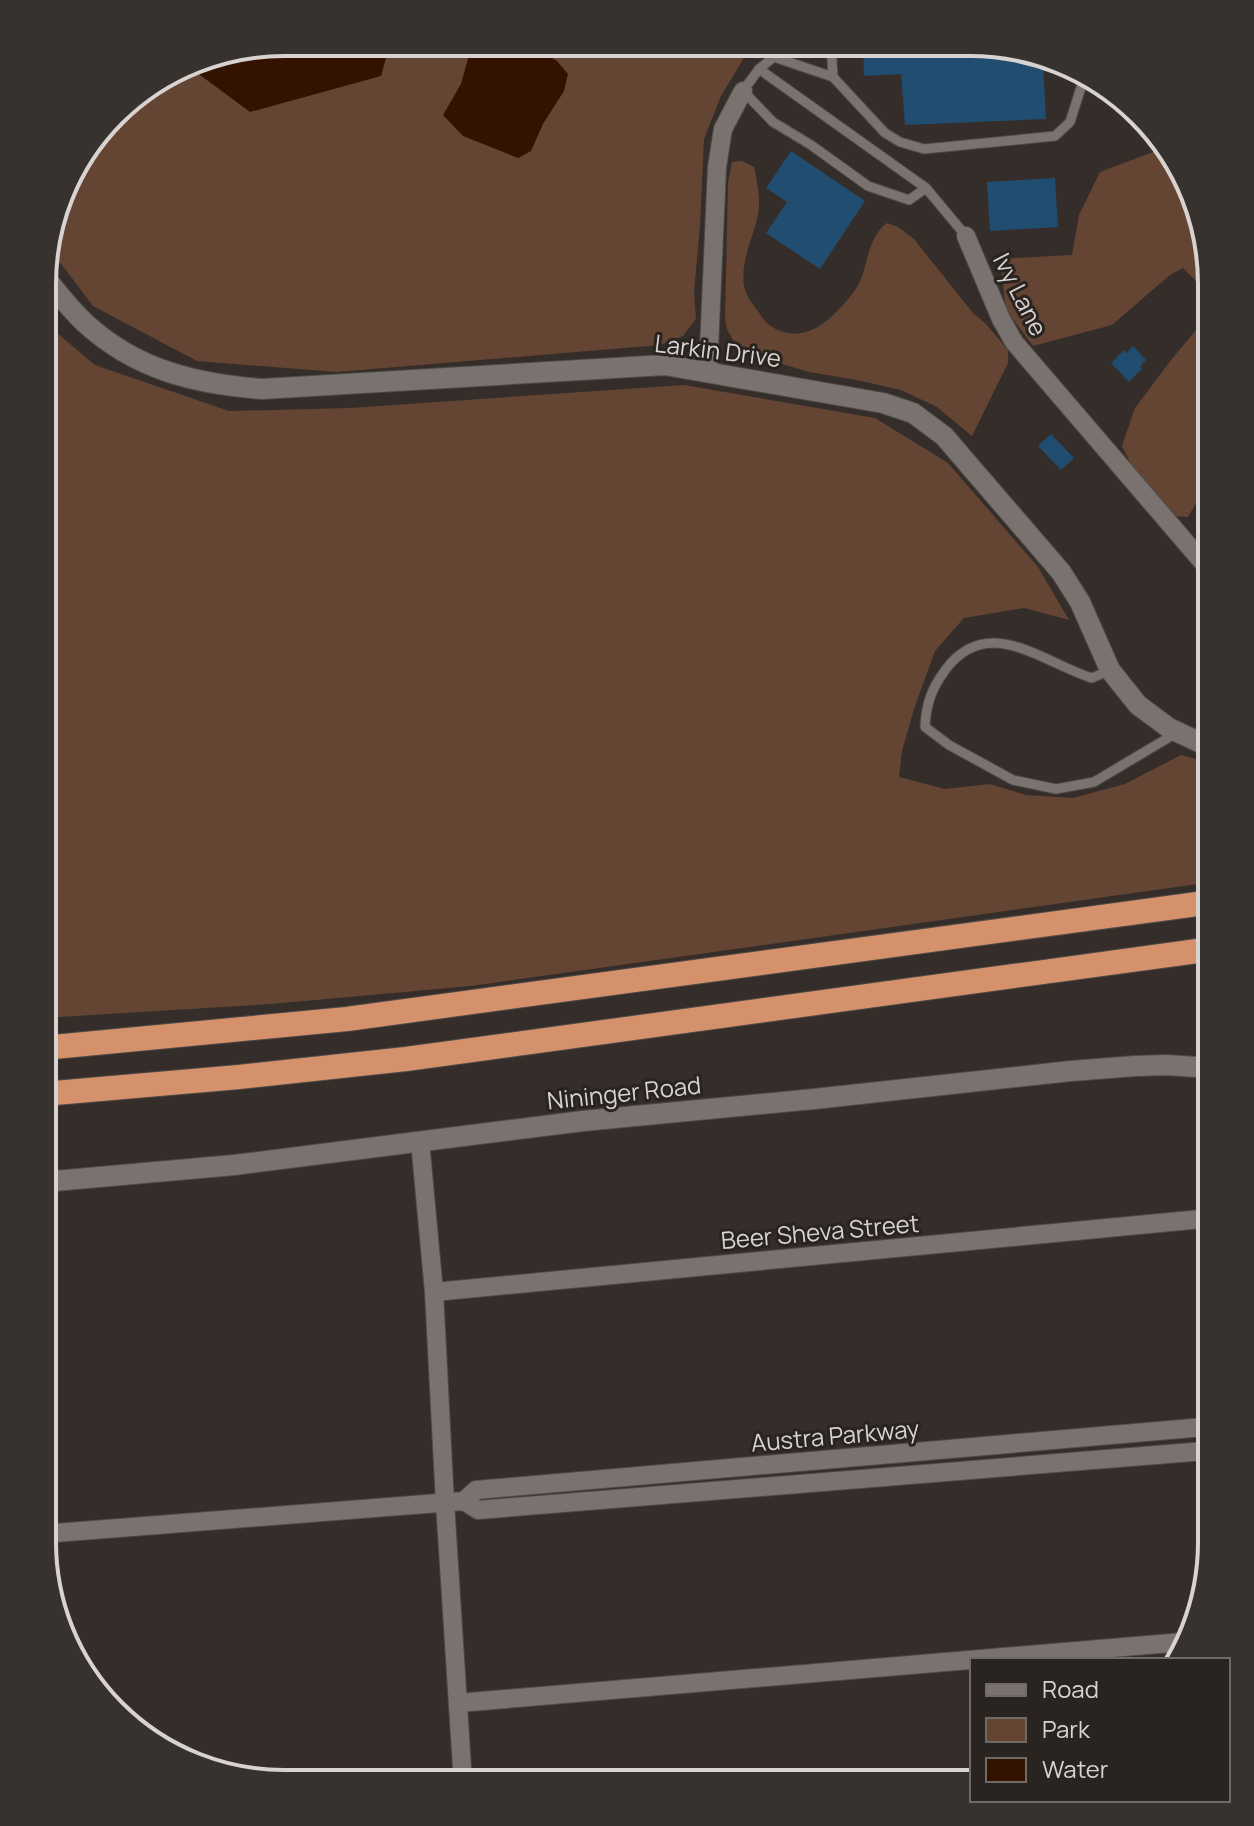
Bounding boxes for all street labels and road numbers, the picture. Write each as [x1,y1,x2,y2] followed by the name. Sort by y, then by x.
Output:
[986,247,1056,341] street label: Ivy Lane
[653,326,783,374] street label: Larkin Drive
[545,1068,703,1116] street label: Nininger Road
[719,1206,921,1256] street label: Beer Sheva Street
[749,1411,921,1459] street label: Austra Parkway

